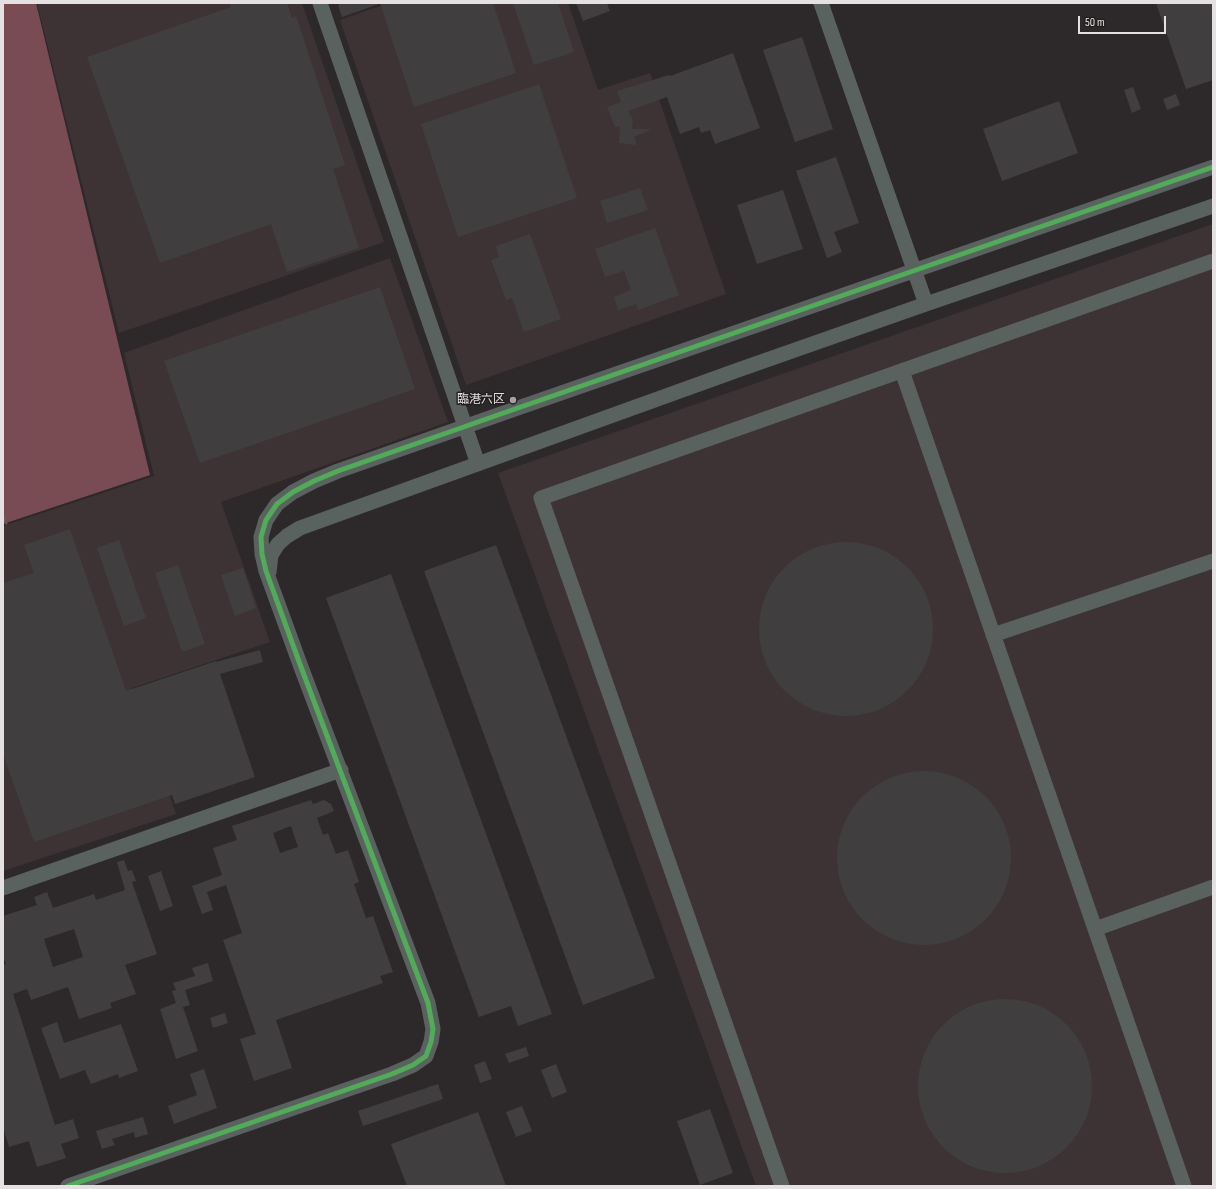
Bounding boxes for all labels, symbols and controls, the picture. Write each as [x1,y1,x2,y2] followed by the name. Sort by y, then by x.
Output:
[1080,8,1168,34] scale bar
[1085,15,1105,30] text: 50 m
[457,393,505,407] place label: 臨港六区
[508,395,518,405] marker: 臨港六区

